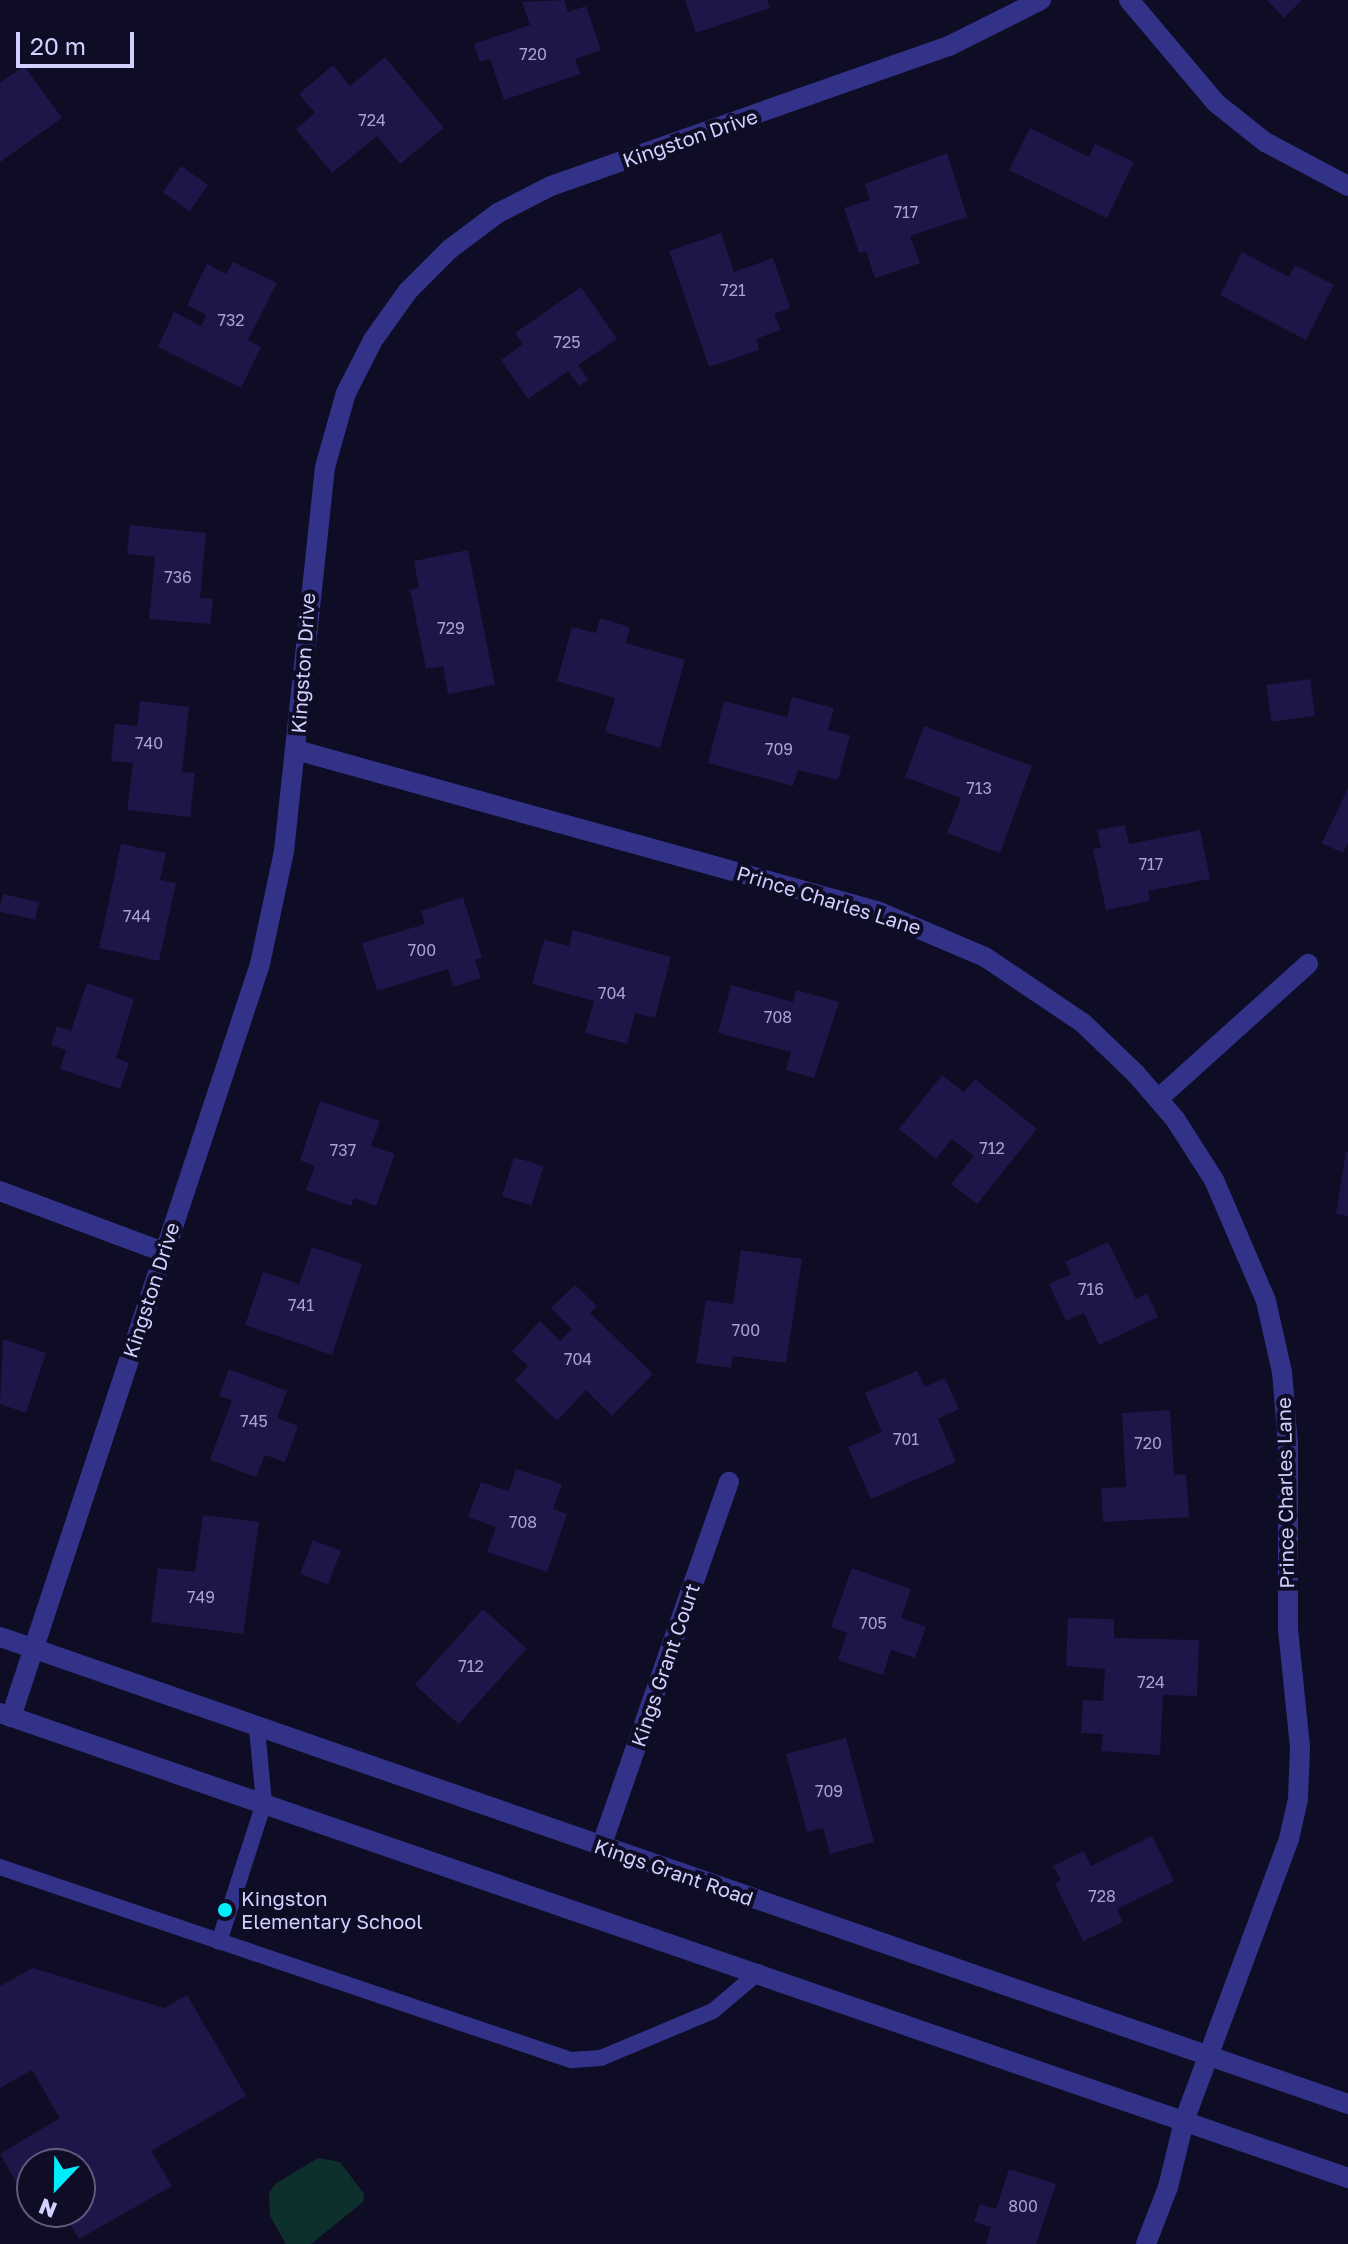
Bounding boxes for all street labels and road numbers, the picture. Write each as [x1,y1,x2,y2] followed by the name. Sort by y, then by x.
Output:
[619,104,761,172] street label: Kingston Drive
[286,592,320,734] street label: Kingston Drive
[734,861,924,939] street label: Prince Charles Lane
[118,1219,184,1361] street label: Kingston Drive
[1271,1397,1299,1589] street label: Prince Charles Lane
[626,1580,704,1750] street label: Kings Grant Court
[591,1834,757,1910] street label: Kings Grant Road

